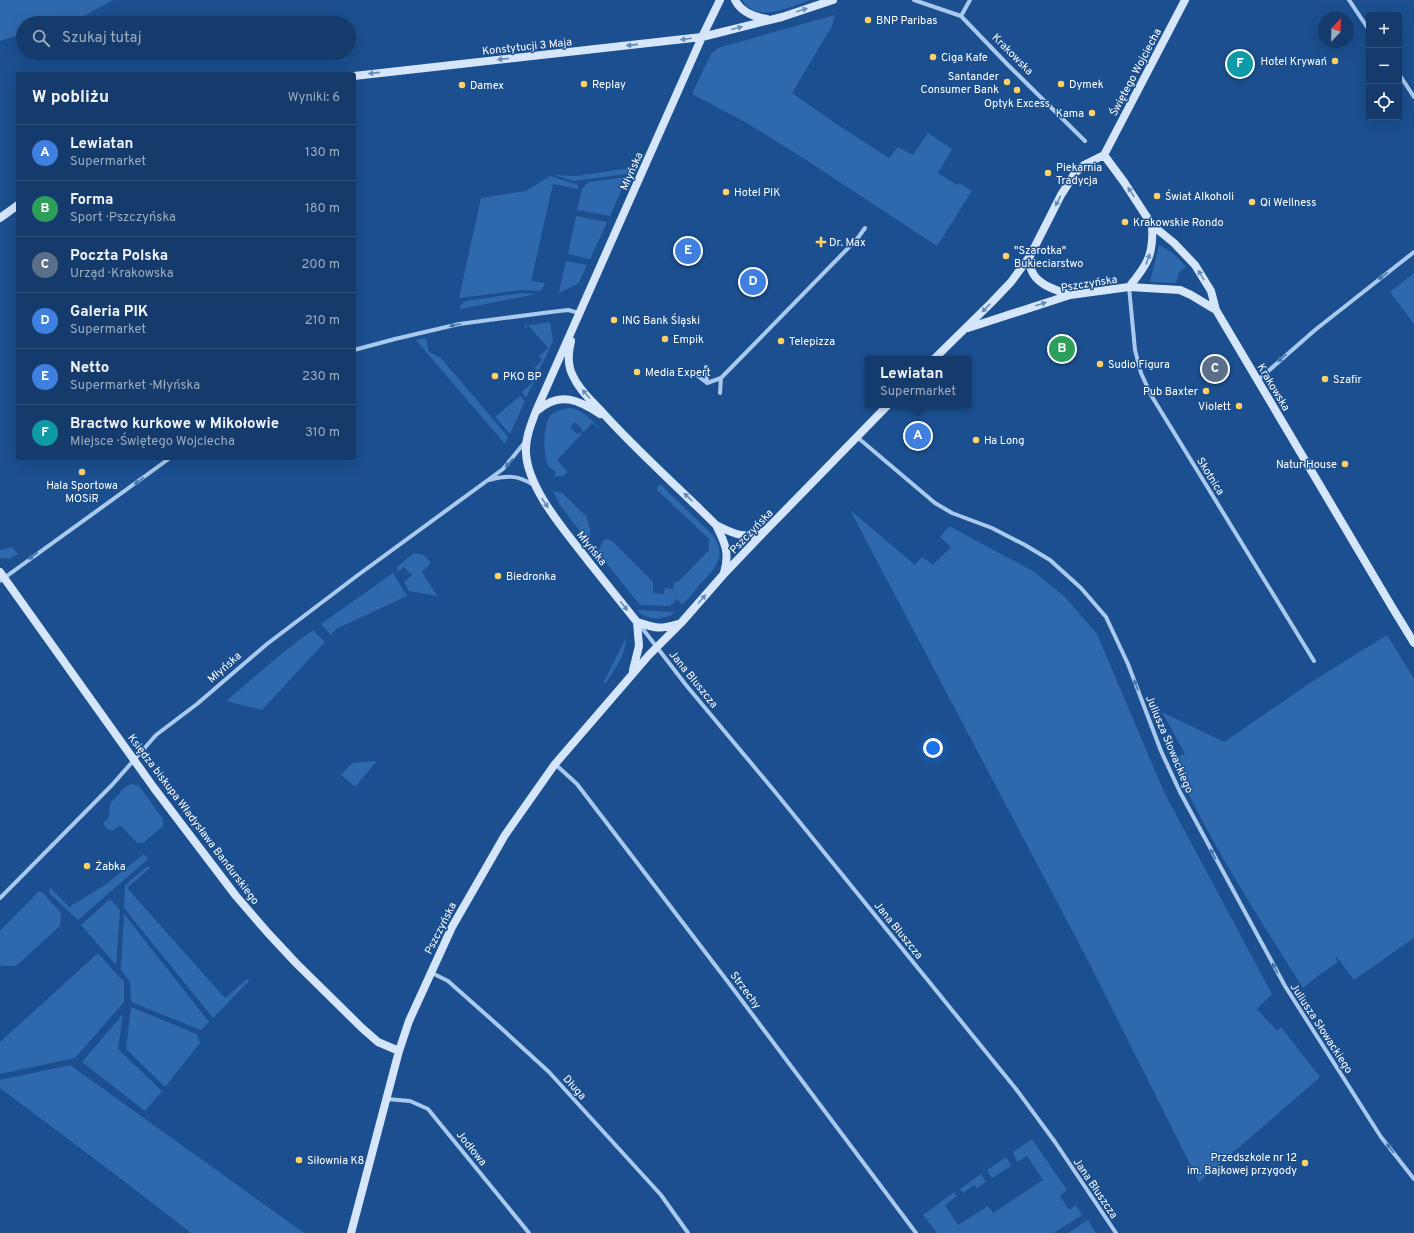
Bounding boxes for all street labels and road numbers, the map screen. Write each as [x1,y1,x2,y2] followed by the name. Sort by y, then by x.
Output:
[1106,26,1165,119] street label: Świętego Wojciecha
[989,31,1036,79] street label: Krakowska
[481,35,573,59] street label: Konstytucji 3 Maja
[617,150,647,193] street label: Młyńska
[1060,273,1118,295] street label: Pszczyńska
[1254,361,1293,414] street label: Krakowska
[1193,455,1227,498] street label: Skotnica
[727,506,777,557] street label: Pszczyńska
[573,529,609,569] street label: Młyńska
[666,648,721,711] street label: Jana Bluszcza
[205,649,245,686] street label: Młyńska
[1142,693,1196,795] street label: Juliusza Słowackiego
[124,732,262,908] street label: Księdza biskupa Władysława Bandurskiego
[871,899,926,962] street label: Jana Bluszcza
[422,900,460,957] street label: Pszczyńska
[727,969,764,1012] street label: Strzechy
[1287,981,1356,1076] street label: Juliusza Słowackiego
[559,1072,589,1103] street label: Długa
[453,1128,490,1169] street label: Jodłowa
[1070,1156,1121,1222] street label: Jana Bluszcza

